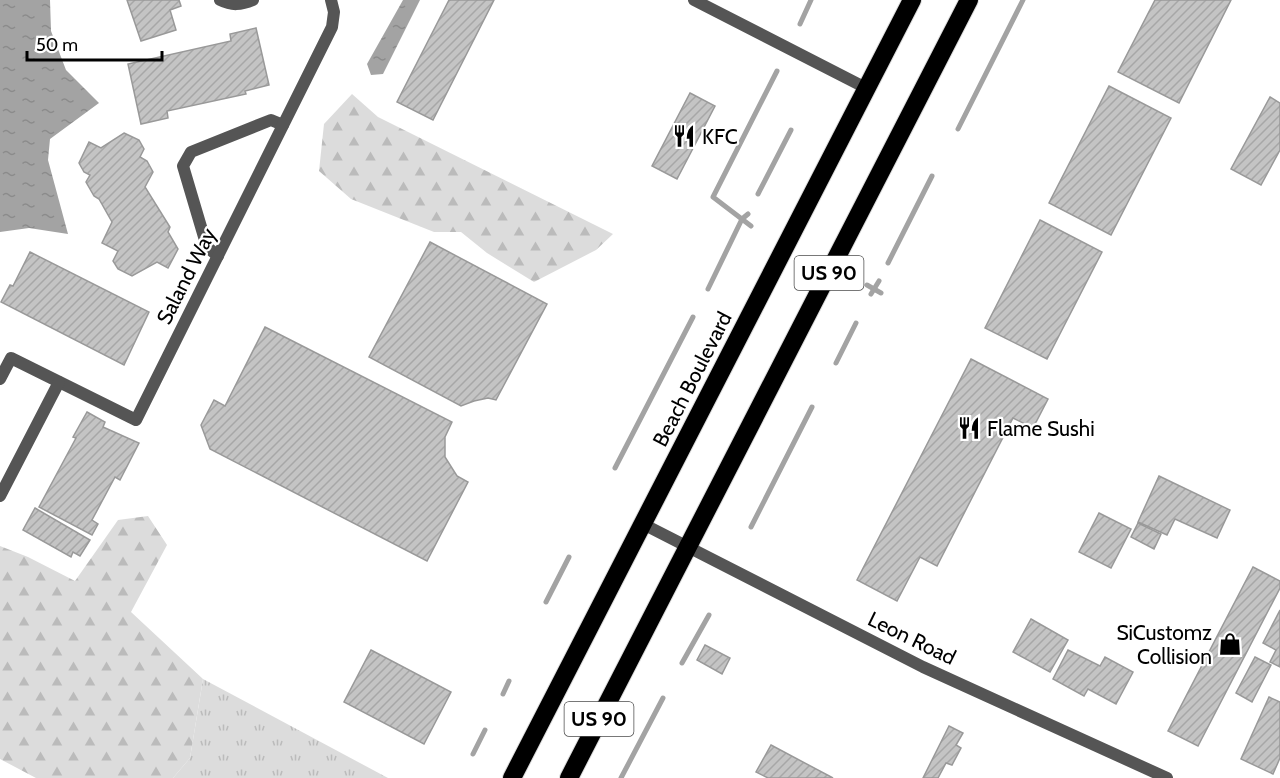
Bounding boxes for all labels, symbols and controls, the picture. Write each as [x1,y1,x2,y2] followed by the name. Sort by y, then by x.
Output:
[27,24,162,62] scale bar
[36,34,78,56] text: 50 m
[671,123,697,149] restaurant icon: KFC
[702,124,738,149] place label: KFC
[151,223,221,328] street label: Saland Way
[794,256,864,290] road number: US 90
[647,307,737,451] street label: Beach Boulevard
[956,415,982,441] restaurant icon: Flame Sushi
[987,416,1095,441] place label: Flame Sushi
[864,606,960,670] street label: Leon Road
[1116,620,1212,669] place label: SiCustomz Collision
[1217,631,1243,657] shop icon: SiCustomz Collision
[564,702,634,736] road number: US 90

